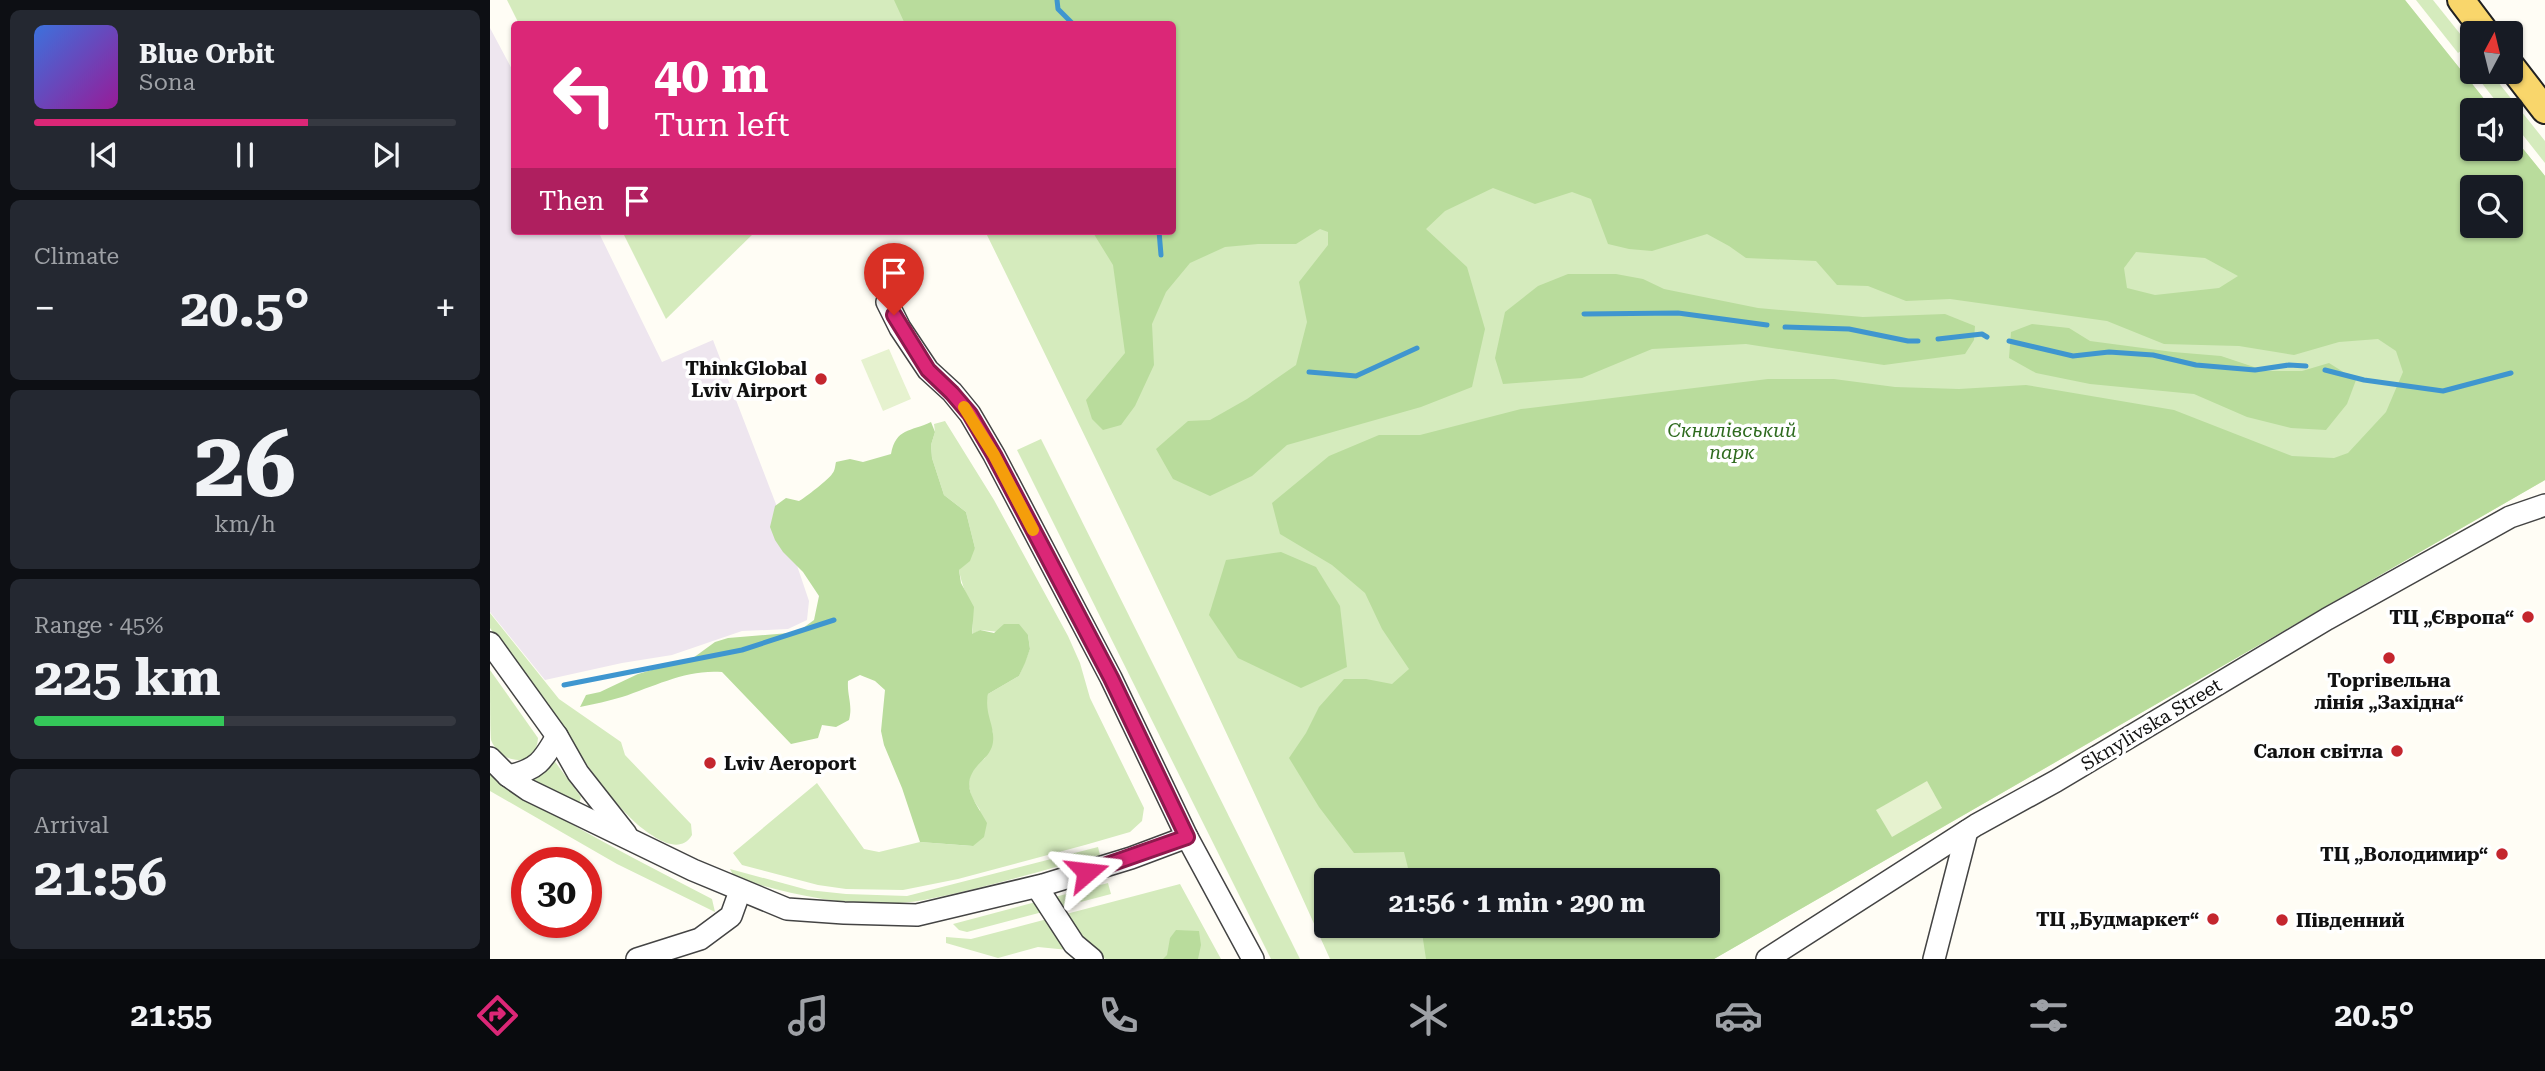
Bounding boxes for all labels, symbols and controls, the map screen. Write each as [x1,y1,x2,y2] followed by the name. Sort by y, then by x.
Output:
[2460,21,2524,84] north arrow
[2460,21,2523,238] map controls
[139,39,275,69] text: Blue Orbit
[654,47,769,104] text: 40 m
[539,49,630,140] icon: left
[139,69,195,96] text: Sona
[2460,98,2523,161] button: sound
[654,106,789,144] text: Turn left
[85,136,123,174] icon: previous
[226,136,264,174] icon: pause
[367,136,405,174] icon: next
[2460,175,2523,238] button: search
[618,182,656,220] icon: arrive
[539,186,604,216] text: Then
[34,243,119,270] text: Climate
[864,243,924,315] pin
[875,254,913,292] icon: arrive
[180,278,310,339] text: 20.5°
[34,286,55,330] text: −
[435,286,456,330] text: +
[685,357,807,402] place label: ThinkGlobal Lviv Airport
[813,371,829,387] marker: ThinkGlobal Lviv Airport
[194,412,296,518] text: 26
[1667,419,1797,464] park label: Скнилівський парк
[214,511,276,538] text: km/h
[2389,606,2514,629] place label: ТЦ „Європа“
[2520,609,2536,625] marker: ТЦ „Європа“
[34,612,163,639] text: Range · 45%
[34,647,221,708] text: 225 km
[2381,650,2397,666] marker: Торгівельна лінія „Західна“
[2315,669,2464,714] place label: Торгівельна лінія „Західна“
[2077,673,2226,775] street label: Sknylivska Street
[2253,740,2383,763] place label: Салон світла
[2389,743,2405,759] marker: Салон світла
[724,752,857,775] place label: Lviv Aeroport
[702,755,718,771] marker: Lviv Aeroport
[34,812,109,839] text: Arrival
[1050,835,1124,909] position arrow
[2320,843,2488,866] place label: ТЦ „Володимир“
[2494,846,2510,862] marker: ТЦ „Володимир“
[34,847,167,908] text: 21:56
[511,847,602,938] speed limit sign: 30
[1389,888,1645,918] text: 21:56 · 1 min · 290 m
[2036,908,2199,931] place label: ТЦ „Будмаркет“
[2296,909,2405,932] place label: Південний
[2205,911,2221,927] marker: ТЦ „Будмаркет“
[2274,912,2290,928] marker: Південний
[473,991,522,1040] icon: directions
[784,991,833,1040] icon: music
[1094,991,1143,1040] icon: phone
[1404,991,1453,1040] icon: climate
[1714,991,1763,1040] icon: car
[2024,991,2073,1040] icon: filters
[131,996,212,1034] text: 21:55
[2335,996,2414,1034] text: 20.5°

